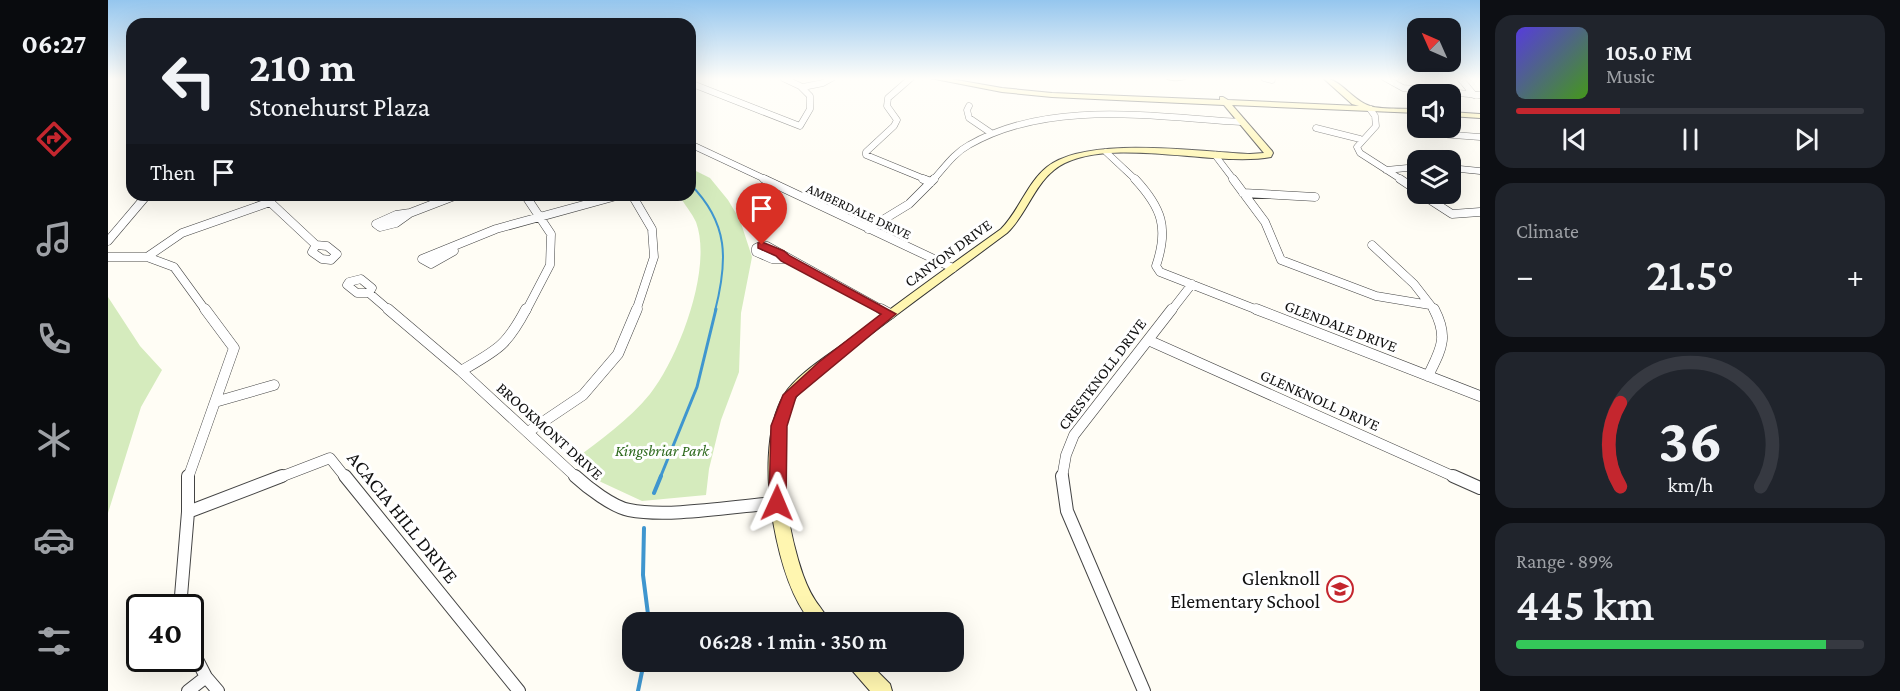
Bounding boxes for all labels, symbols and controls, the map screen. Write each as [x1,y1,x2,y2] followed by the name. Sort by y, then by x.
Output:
[1407,18,1461,72] north arrow
[1407,18,1461,204] map controls
[22,29,86,59] text: 06:27
[1606,40,1692,65] text: 105.0 FM
[150,42,228,120] icon: left
[249,43,355,90] text: 210 m
[1606,65,1655,87] text: Music
[1407,84,1461,138] button: sound
[249,92,430,122] text: Stonehurst Plaza
[33,118,75,160] icon: directions
[1558,123,1591,156] icon: previous
[1674,123,1707,156] icon: pause
[1790,123,1823,156] icon: next
[1407,150,1461,204] button: layers
[207,156,240,189] icon: arrive
[150,160,195,185] text: Then
[804,180,914,242] street label: AMBERDALE DRIVE
[736,183,787,245] pin
[745,192,778,225] icon: arrive
[901,216,995,290] street label: CANYON DRIVE
[33,218,75,260] icon: music
[1516,220,1579,242] text: Climate
[1646,250,1734,300] text: 21.5°
[1516,257,1533,294] text: −
[1847,257,1864,294] text: +
[1282,297,1400,355] street label: GLENDALE DRIVE
[1055,315,1150,433] street label: CRESTKNOLL DRIVE
[33,318,75,360] icon: phone
[1258,366,1383,434] street label: GLENKNOLL DRIVE
[494,379,607,483] street label: BROOKMONT DRIVE
[1658,405,1722,474] text: 36
[33,419,75,461] icon: climate
[615,442,710,460] park label: Kingsbriar Park
[343,447,463,587] street label: ACACIA HILL DRIVE
[745,471,809,535] position arrow
[1667,473,1714,497] text: km/h
[33,519,75,561] icon: car
[1516,550,1613,572] text: Range · 89%
[1170,567,1320,613] place label: Glenknoll Elementary School
[1325,574,1355,604] school or university icon: Glenknoll Elementary School
[1516,580,1654,630] text: 445 km
[126,594,204,672] speed limit sign: 40
[33,620,75,662] icon: filters
[699,629,887,654] text: 06:28 · 1 min · 350 m

